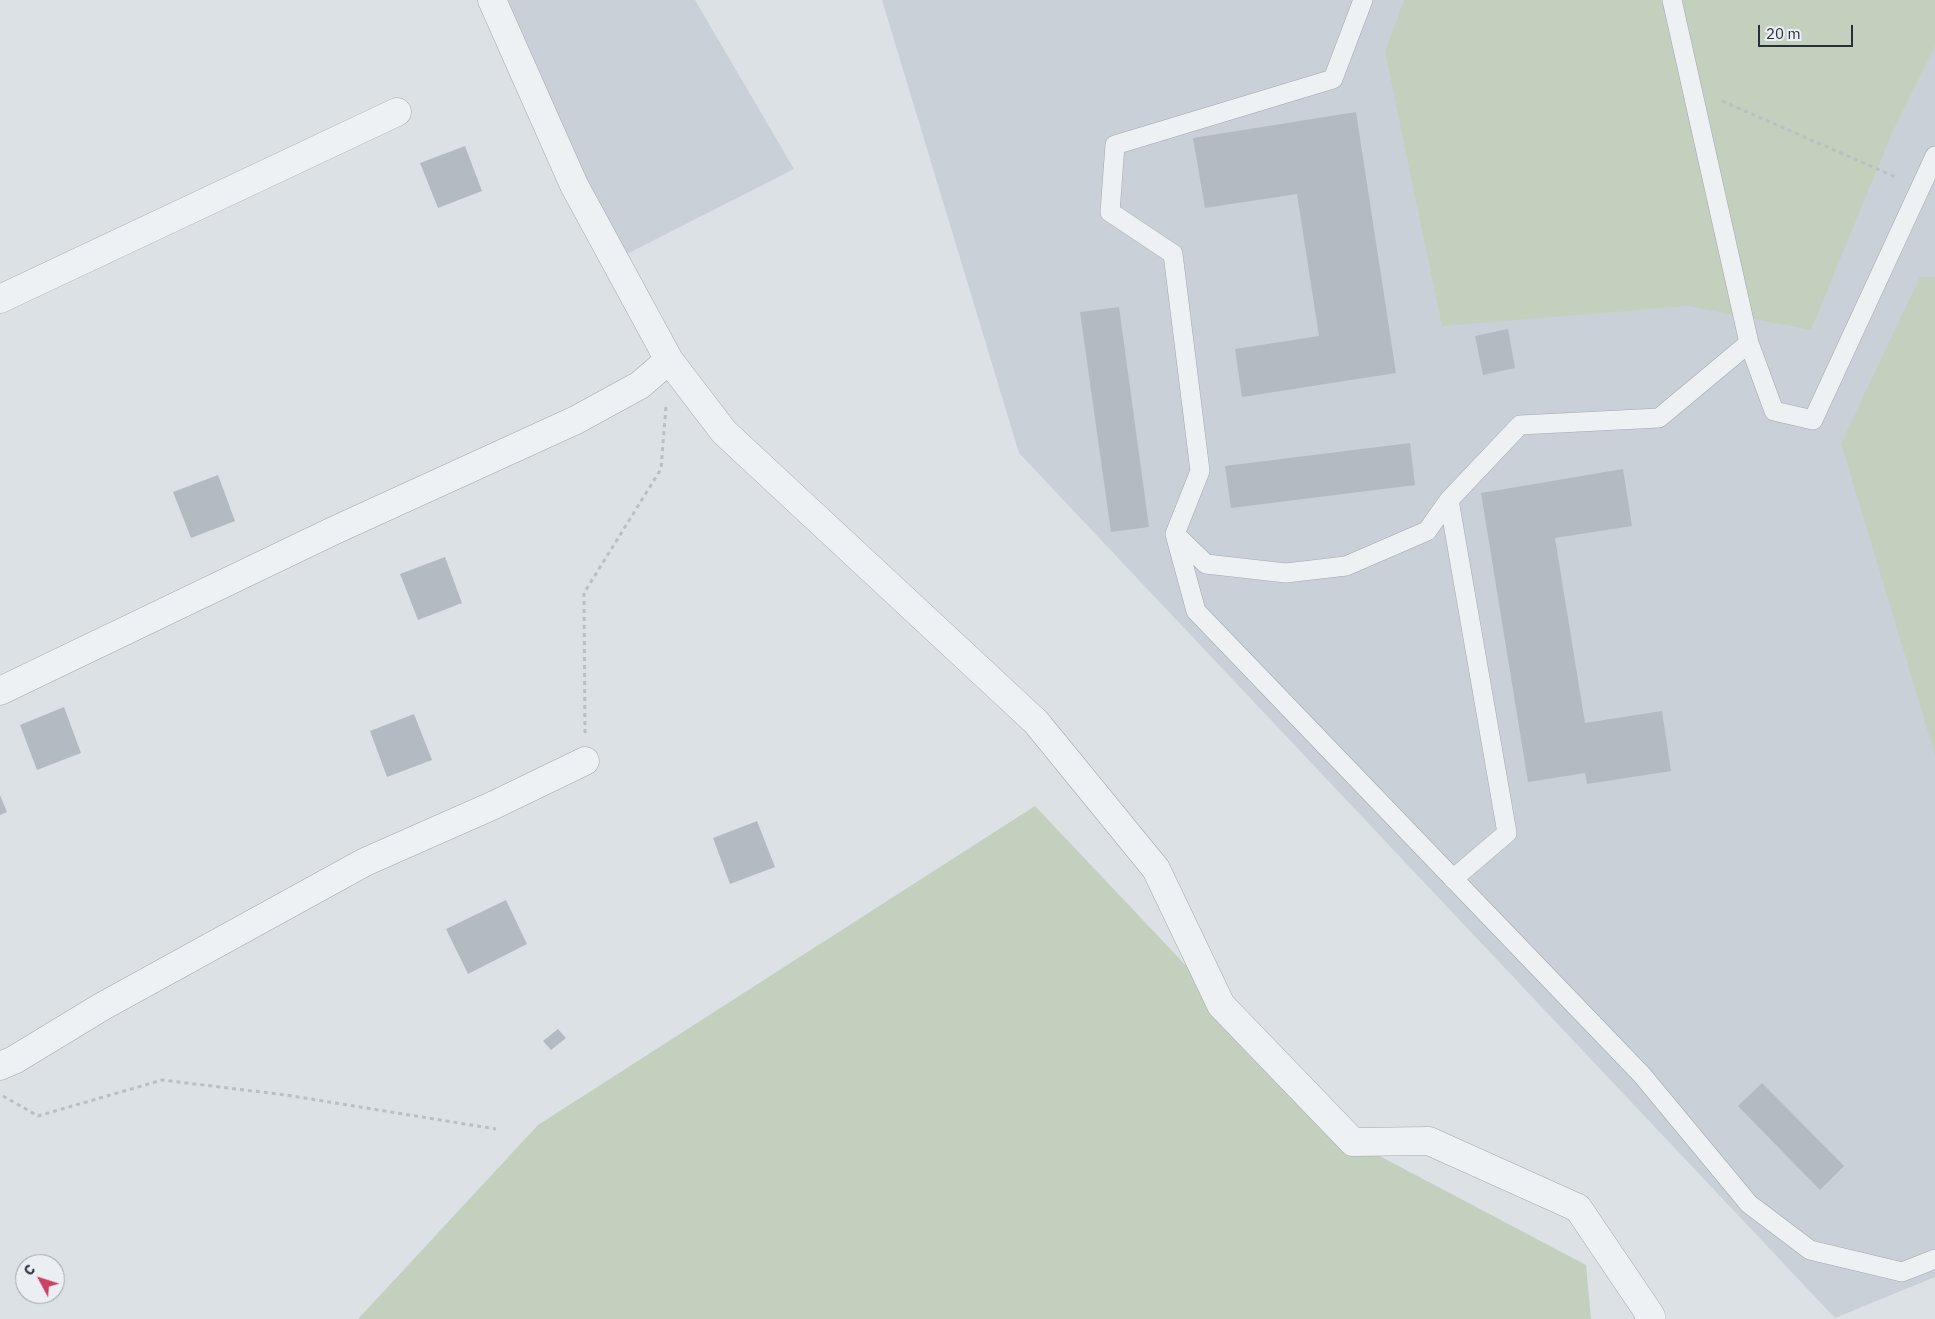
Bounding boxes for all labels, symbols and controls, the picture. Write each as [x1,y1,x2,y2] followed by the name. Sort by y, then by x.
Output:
[1760,15,1855,47] scale bar
[1766,24,1801,43] text: 20 m
[15,1254,65,1304] north arrow
[19,1261,39,1279] text: С

